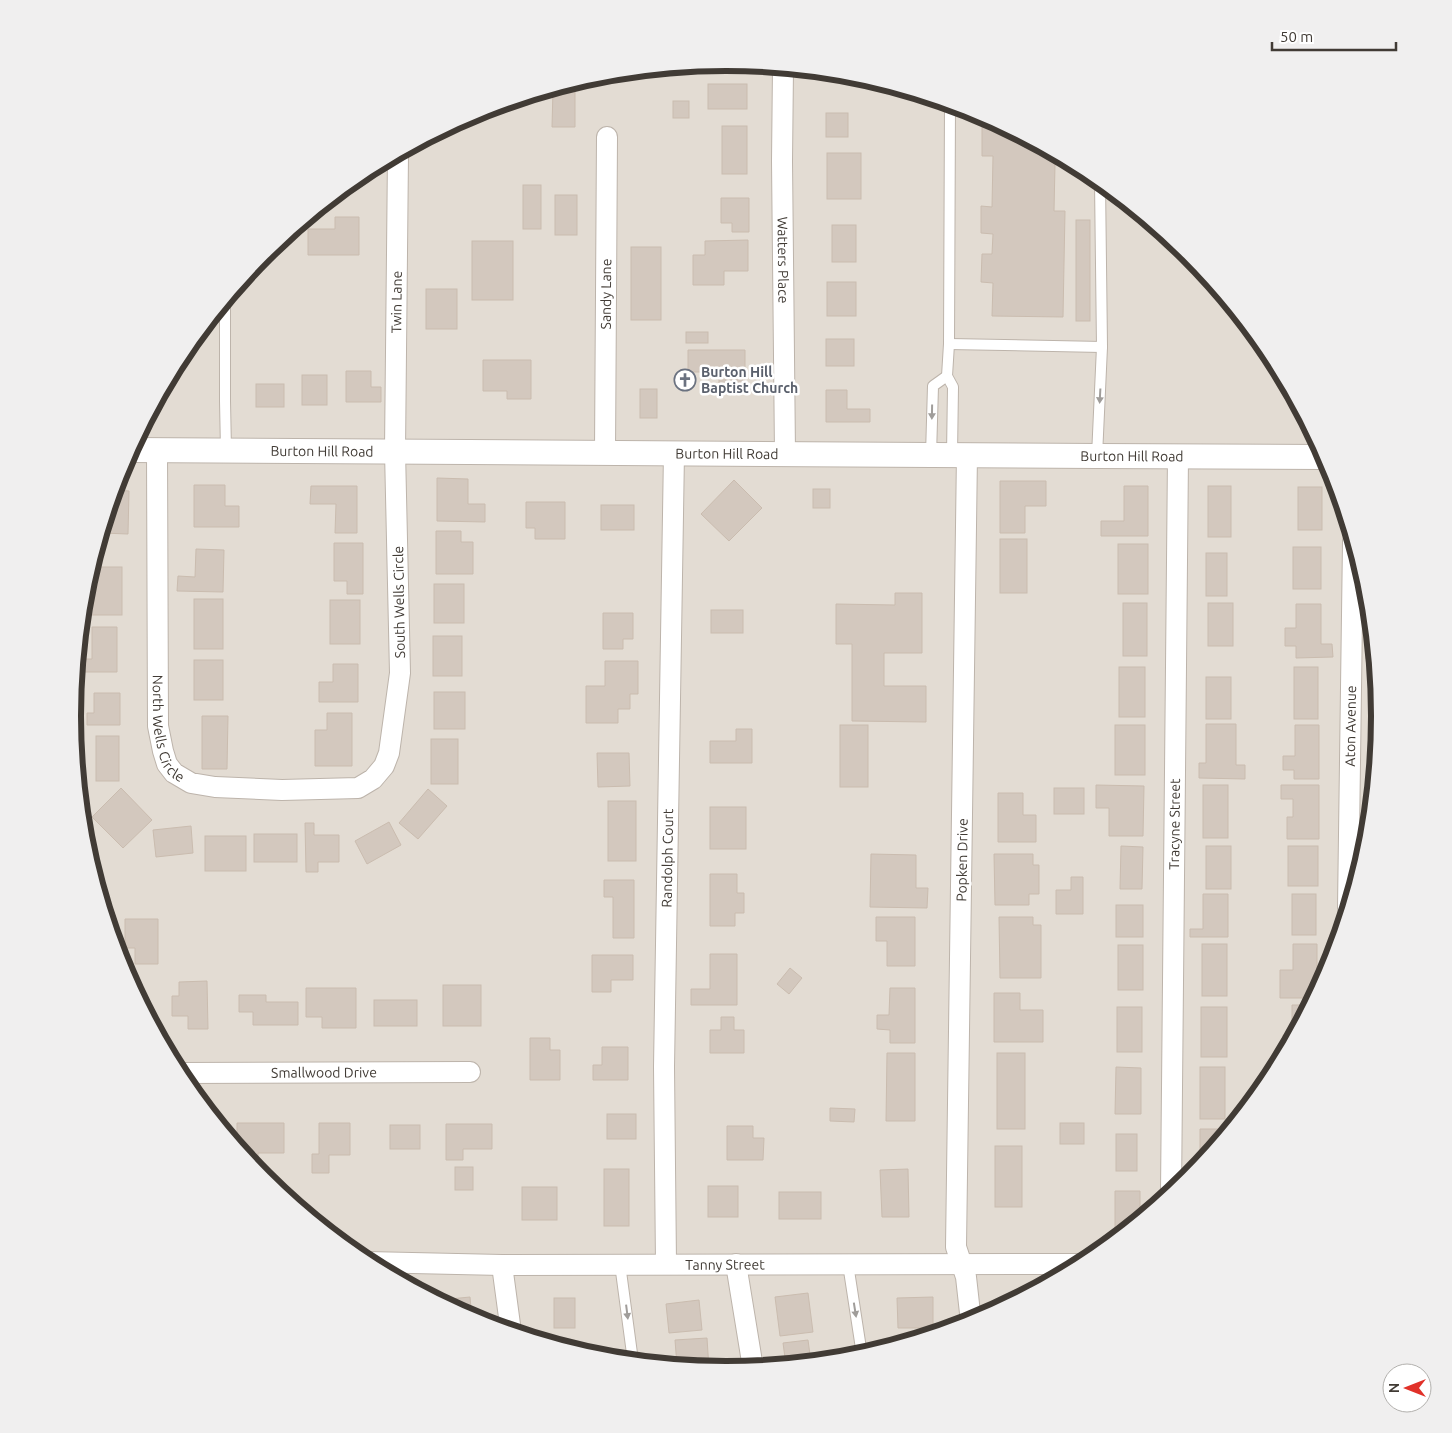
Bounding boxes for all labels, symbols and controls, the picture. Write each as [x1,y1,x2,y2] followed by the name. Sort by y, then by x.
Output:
[1272,20,1396,52] scale bar
[1280,28,1313,45] text: 50 m
[775,217,791,303] street label: Watters Place
[598,259,614,329] street label: Sandy Lane
[388,271,405,333] street label: Twin Lane
[701,364,798,396] place label: Burton Hill Baptist Church
[673,368,697,392] church icon: Burton Hill Baptist Church
[1095,388,1103,404] one-way arrow
[928,404,936,420] one-way arrow
[270,443,374,460] street label: Burton Hill Road
[675,445,779,462] street label: Burton Hill Road
[1080,448,1184,464] street label: Burton Hill Road
[390,546,408,658] street label: South Wells Circle
[150,675,187,785] street label: North Wells Circle
[1342,685,1359,767] street label: Aton Avenue
[1166,778,1183,870] street label: Tracyne Street
[659,808,676,908] street label: Randolph Court
[953,818,971,902] street label: Popken Drive
[271,1064,377,1081] street label: Smallwood Drive
[685,1257,765,1273] street label: Tanny Street
[851,1302,859,1318] one-way arrow
[623,1304,631,1320] one-way arrow
[1382,1363,1432,1413] north arrow
[1386,1383,1402,1393] text: N

